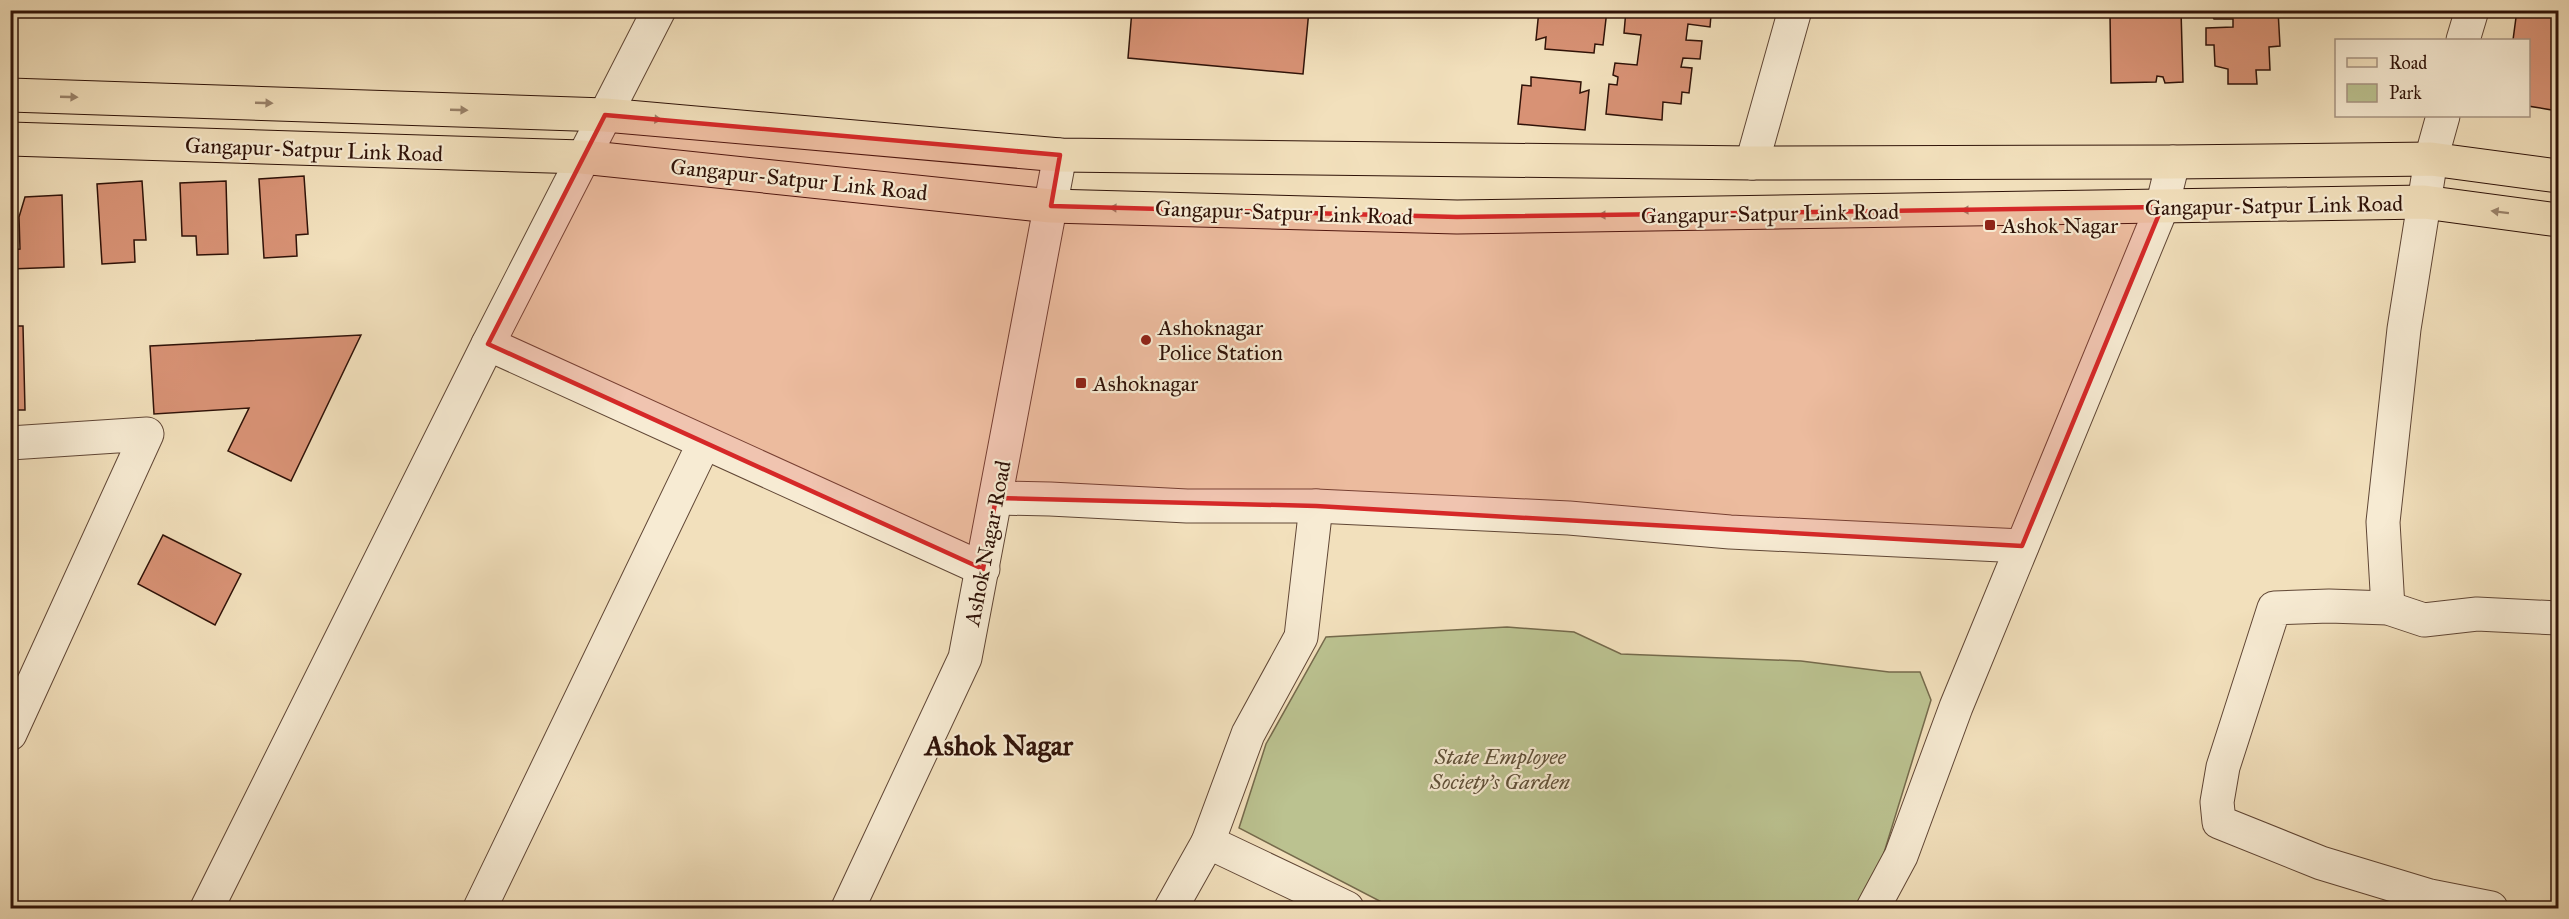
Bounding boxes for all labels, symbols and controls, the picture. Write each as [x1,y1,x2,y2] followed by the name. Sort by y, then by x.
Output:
[2335,39,2530,117] legend
[2389,52,2427,74] text: Road
[2389,82,2422,104] text: Park
[59,92,78,101] one-way arrow
[254,99,273,108] one-way arrow
[449,105,468,115] one-way arrow
[644,115,663,124] one-way arrow
[184,132,444,167] street label: Gangapur-Satpur Link Road
[669,153,929,206] street label: Gangapur-Satpur Link Road
[2145,190,2403,221] street label: Gangapur-Satpur Link Road
[1154,195,1414,230] street label: Gangapur-Satpur Link Road
[1641,198,1899,229] street label: Gangapur-Satpur Link Road
[1109,203,1128,212] one-way arrow
[1961,205,1980,215] one-way arrow
[2491,207,2510,217] one-way arrow
[1598,210,1617,220] one-way arrow
[2001,212,2119,239] place label: Ashok Nagar
[1983,218,1997,232] marker: Ashok Nagar
[1157,314,1283,366] place label: Ashoknagar Police Station
[1139,333,1153,347] marker: Ashoknagar Police Station
[1092,370,1199,397] place label: Ashoknagar
[1074,376,1088,390] marker: Ashoknagar
[958,458,1017,629] street label: Ashok Nagar Road
[923,728,1074,763] district label: Ashok Nagar
[1429,743,1570,795] park label: State Employee Society's Garden

